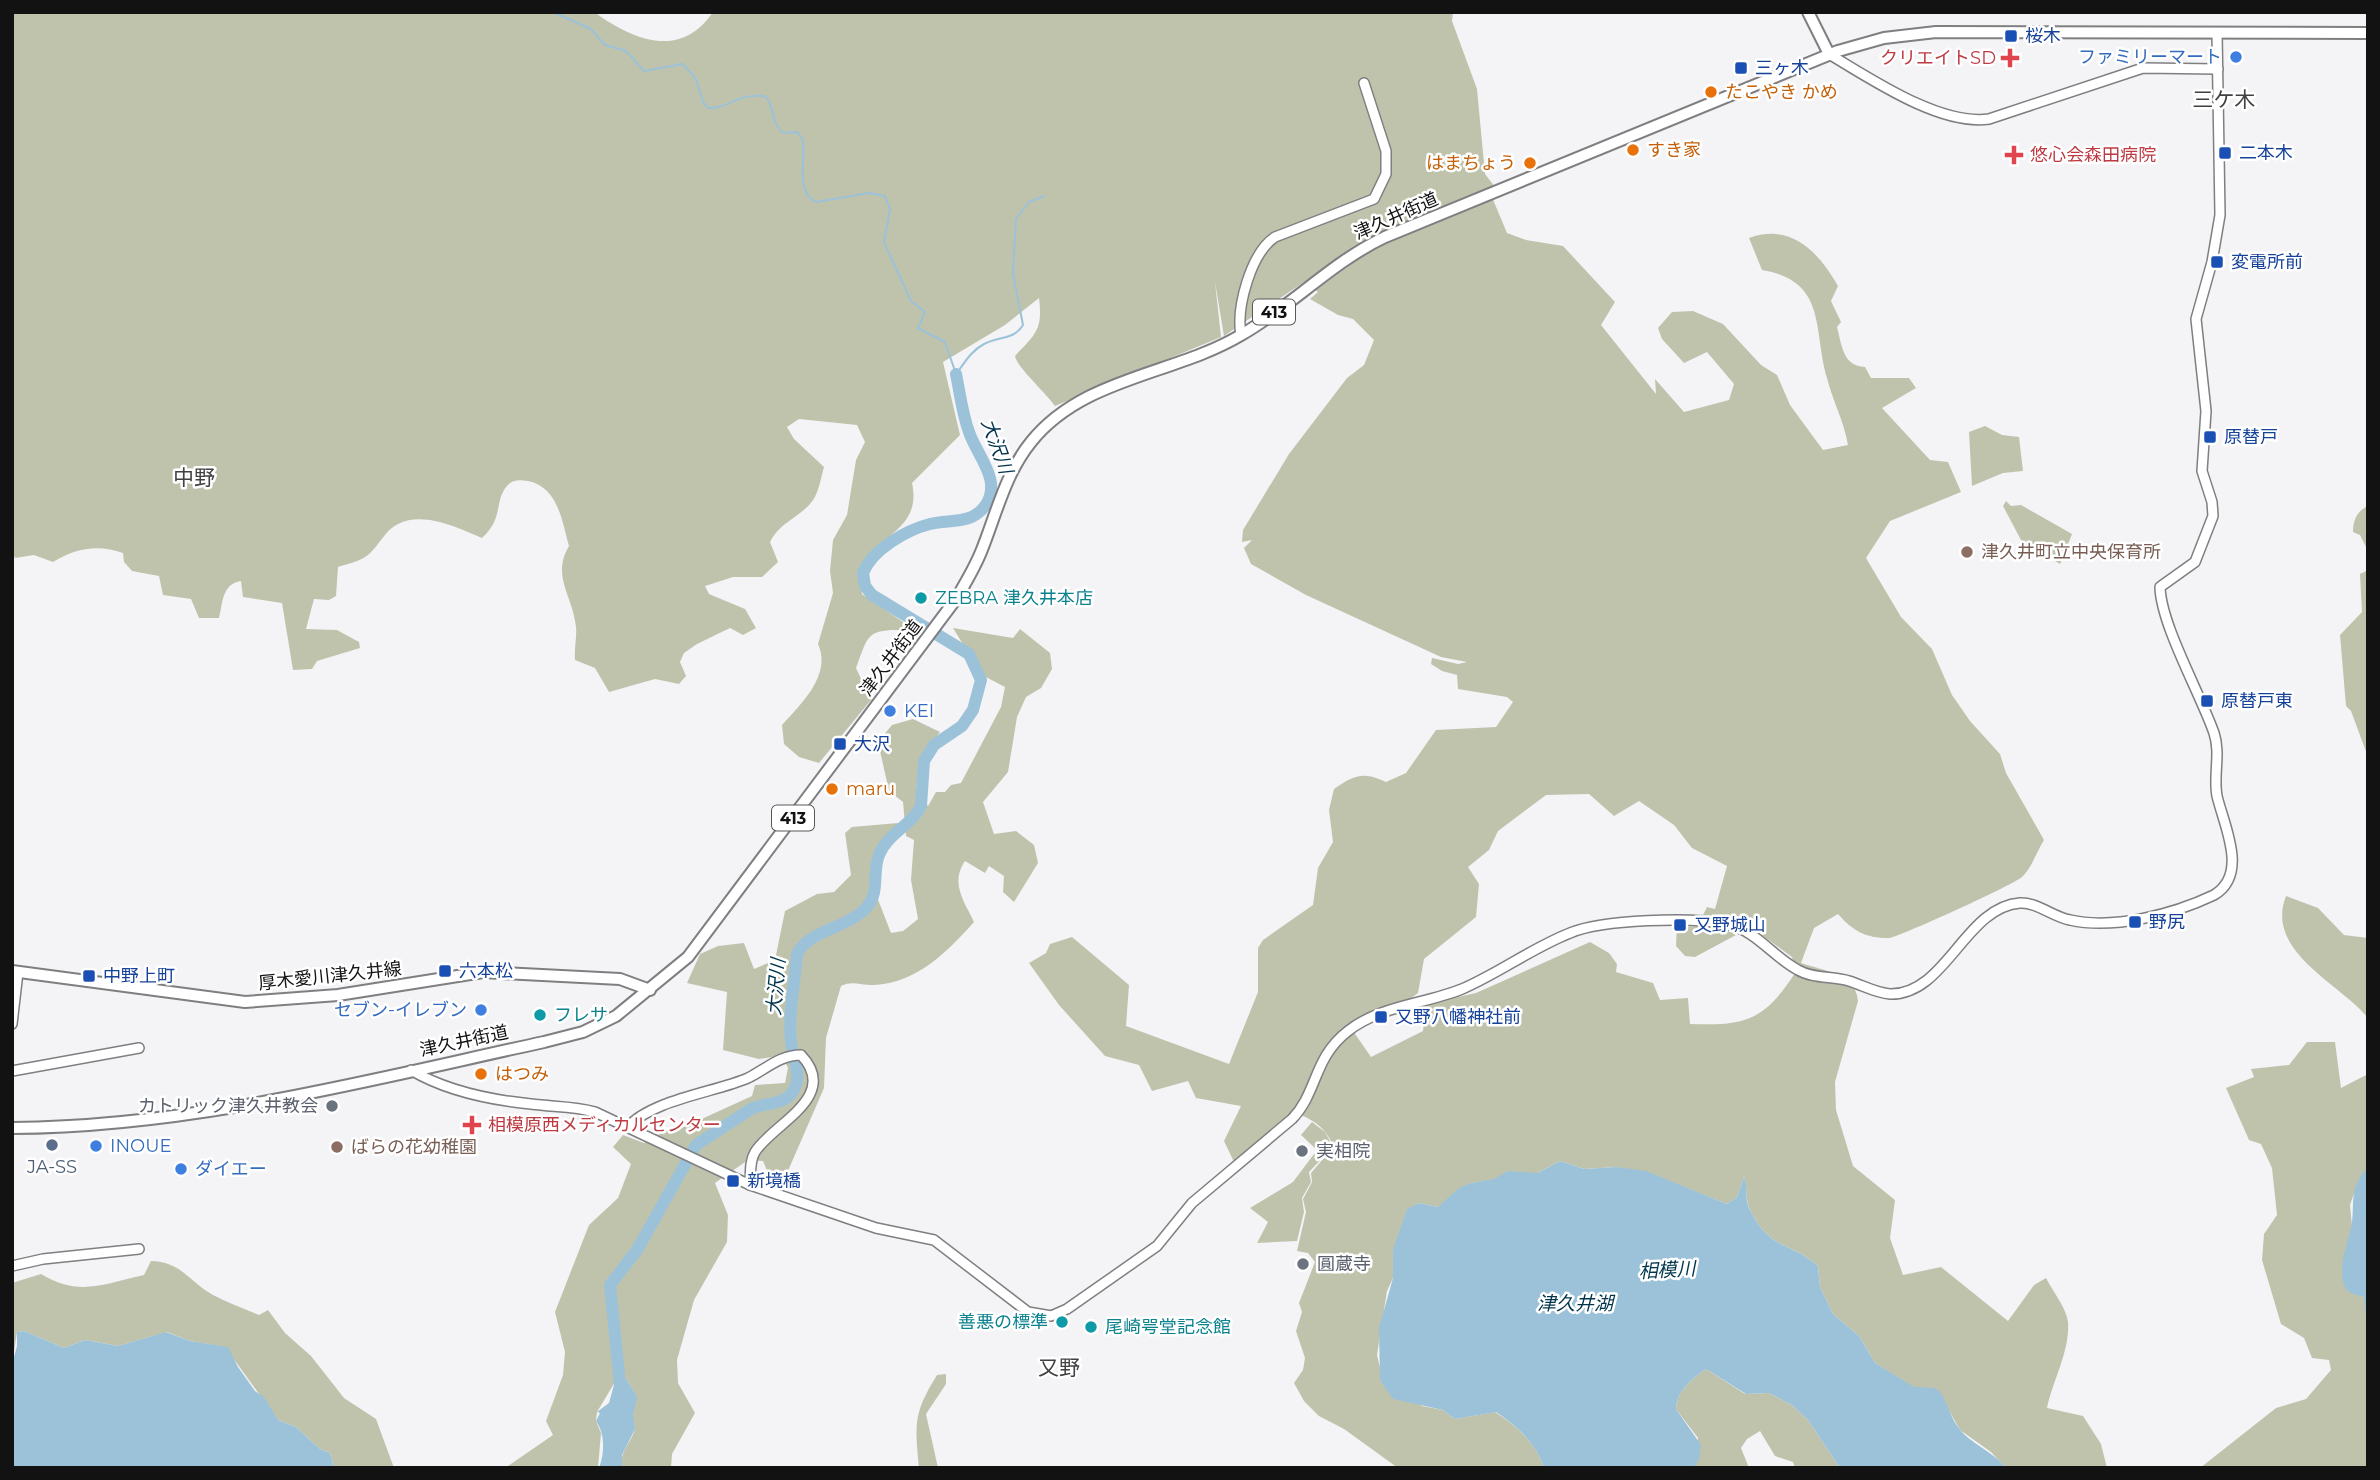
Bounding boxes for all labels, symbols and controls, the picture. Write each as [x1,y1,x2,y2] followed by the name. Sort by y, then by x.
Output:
[2025,25,2061,47] place label: 桜木
[2003,28,2019,44] marker: 桜木
[2078,46,2222,68] place label: ファミリーマート
[1880,47,1996,69] place label: クリエイトSD
[2228,49,2244,65] marker: ファミリーマート
[2002,50,2018,66] marker: クリエイトSD
[1755,57,1809,79] place label: 三ヶ木
[1733,60,1749,76] marker: 三ヶ木
[1725,81,1838,103] place label: たこやき かめ
[1703,84,1719,100] marker: たこやき かめ
[2193,87,2256,112] district label: 三ケ木
[1647,139,1701,161] place label: すき家
[1625,142,1641,158] marker: すき家
[2239,142,2293,164] place label: 二本木
[2030,144,2156,166] place label: 悠心会森田病院
[2004,145,2024,165] marker: 悠心会森田病院
[2217,145,2233,161] marker: 二本木
[1426,152,1516,174] place label: はまちょう
[1522,155,1538,171] marker: はまちょう
[1350,188,1442,244] street label: 津久井街道
[2231,251,2303,273] place label: 変電所前
[2209,254,2225,270] marker: 変電所前
[1253,300,1295,324] road number: 413
[976,415,1018,479] water label: 大沢川
[2224,426,2278,448] place label: 原替戸
[2202,429,2218,445] marker: 原替戸
[173,465,215,490] district label: 中野
[1981,541,2161,563] place label: 津久井町立中央保育所
[1959,544,1975,560] marker: 津久井町立中央保育所
[935,587,1093,609] place label: ZEBRA 津久井本店
[913,590,929,606] marker: ZEBRA 津久井本店
[855,615,927,701] street label: 津久井街道
[2221,690,2293,712] place label: 原替戸東
[2199,693,2215,709] marker: 原替戸東
[904,700,934,722] place label: KEI
[882,703,898,719] marker: KEI
[854,733,890,755] place label: 大沢
[832,736,848,752] marker: 大沢
[846,778,895,800] place label: maru
[824,781,840,797] marker: maru
[772,806,814,831] road number: 413
[2149,911,2185,933] place label: 野尻
[1694,914,1766,936] place label: 又野城山
[2127,914,2143,930] marker: 野尻
[1672,917,1688,933] marker: 又野城山
[762,956,790,1016] water label: 大沢川
[257,958,403,994] street label: 厚木愛川津久井線
[459,960,513,982] place label: 六本松
[437,963,453,979] marker: 六本松
[103,965,175,987] place label: 中野上町
[81,968,97,984] marker: 中野上町
[334,999,467,1021] place label: セブン-イレブン
[473,1002,489,1018] marker: セブン-イレブン
[554,1004,608,1026] place label: フレサ
[1395,1006,1521,1028] place label: 又野八幡神社前
[532,1007,548,1023] marker: フレサ
[1373,1009,1389,1025] marker: 又野八幡神社前
[418,1021,510,1061] street label: 津久井街道
[495,1063,549,1085] place label: はつみ
[473,1066,489,1082] marker: はつみ
[138,1095,318,1117] place label: カトリック津久井教会
[324,1098,340,1114] marker: カトリック津久井教会
[488,1114,721,1136] place label: 相模原西メディカルセンター
[462,1115,482,1135] marker: 相模原西メディカルセンター
[110,1135,171,1157] place label: INOUE
[351,1136,477,1158] place label: ばらの花幼稚園
[44,1137,60,1153] marker: JA-SS
[88,1138,104,1154] marker: INOUE
[329,1139,345,1155] marker: ばらの花幼稚園
[1316,1140,1370,1162] place label: 実相院
[1294,1143,1310,1159] marker: 実相院
[26,1156,77,1178] place label: JA-SS
[195,1158,267,1180] place label: ダイエー
[173,1161,189,1177] marker: ダイエー
[747,1170,801,1192] place label: 新境橋
[725,1173,741,1189] marker: 新境橋
[1317,1253,1371,1275] place label: 圓蔵寺
[1295,1256,1311,1272] marker: 圓蔵寺
[1638,1257,1698,1283] water label: 相模川
[1537,1292,1616,1315] water label: 津久井湖
[958,1311,1048,1333] place label: 善悪の標準
[1054,1314,1070,1330] marker: 善悪の標準
[1105,1316,1231,1338] place label: 尾崎咢堂記念館
[1083,1319,1099,1335] marker: 尾崎咢堂記念館
[1038,1355,1080,1380] district label: 又野

